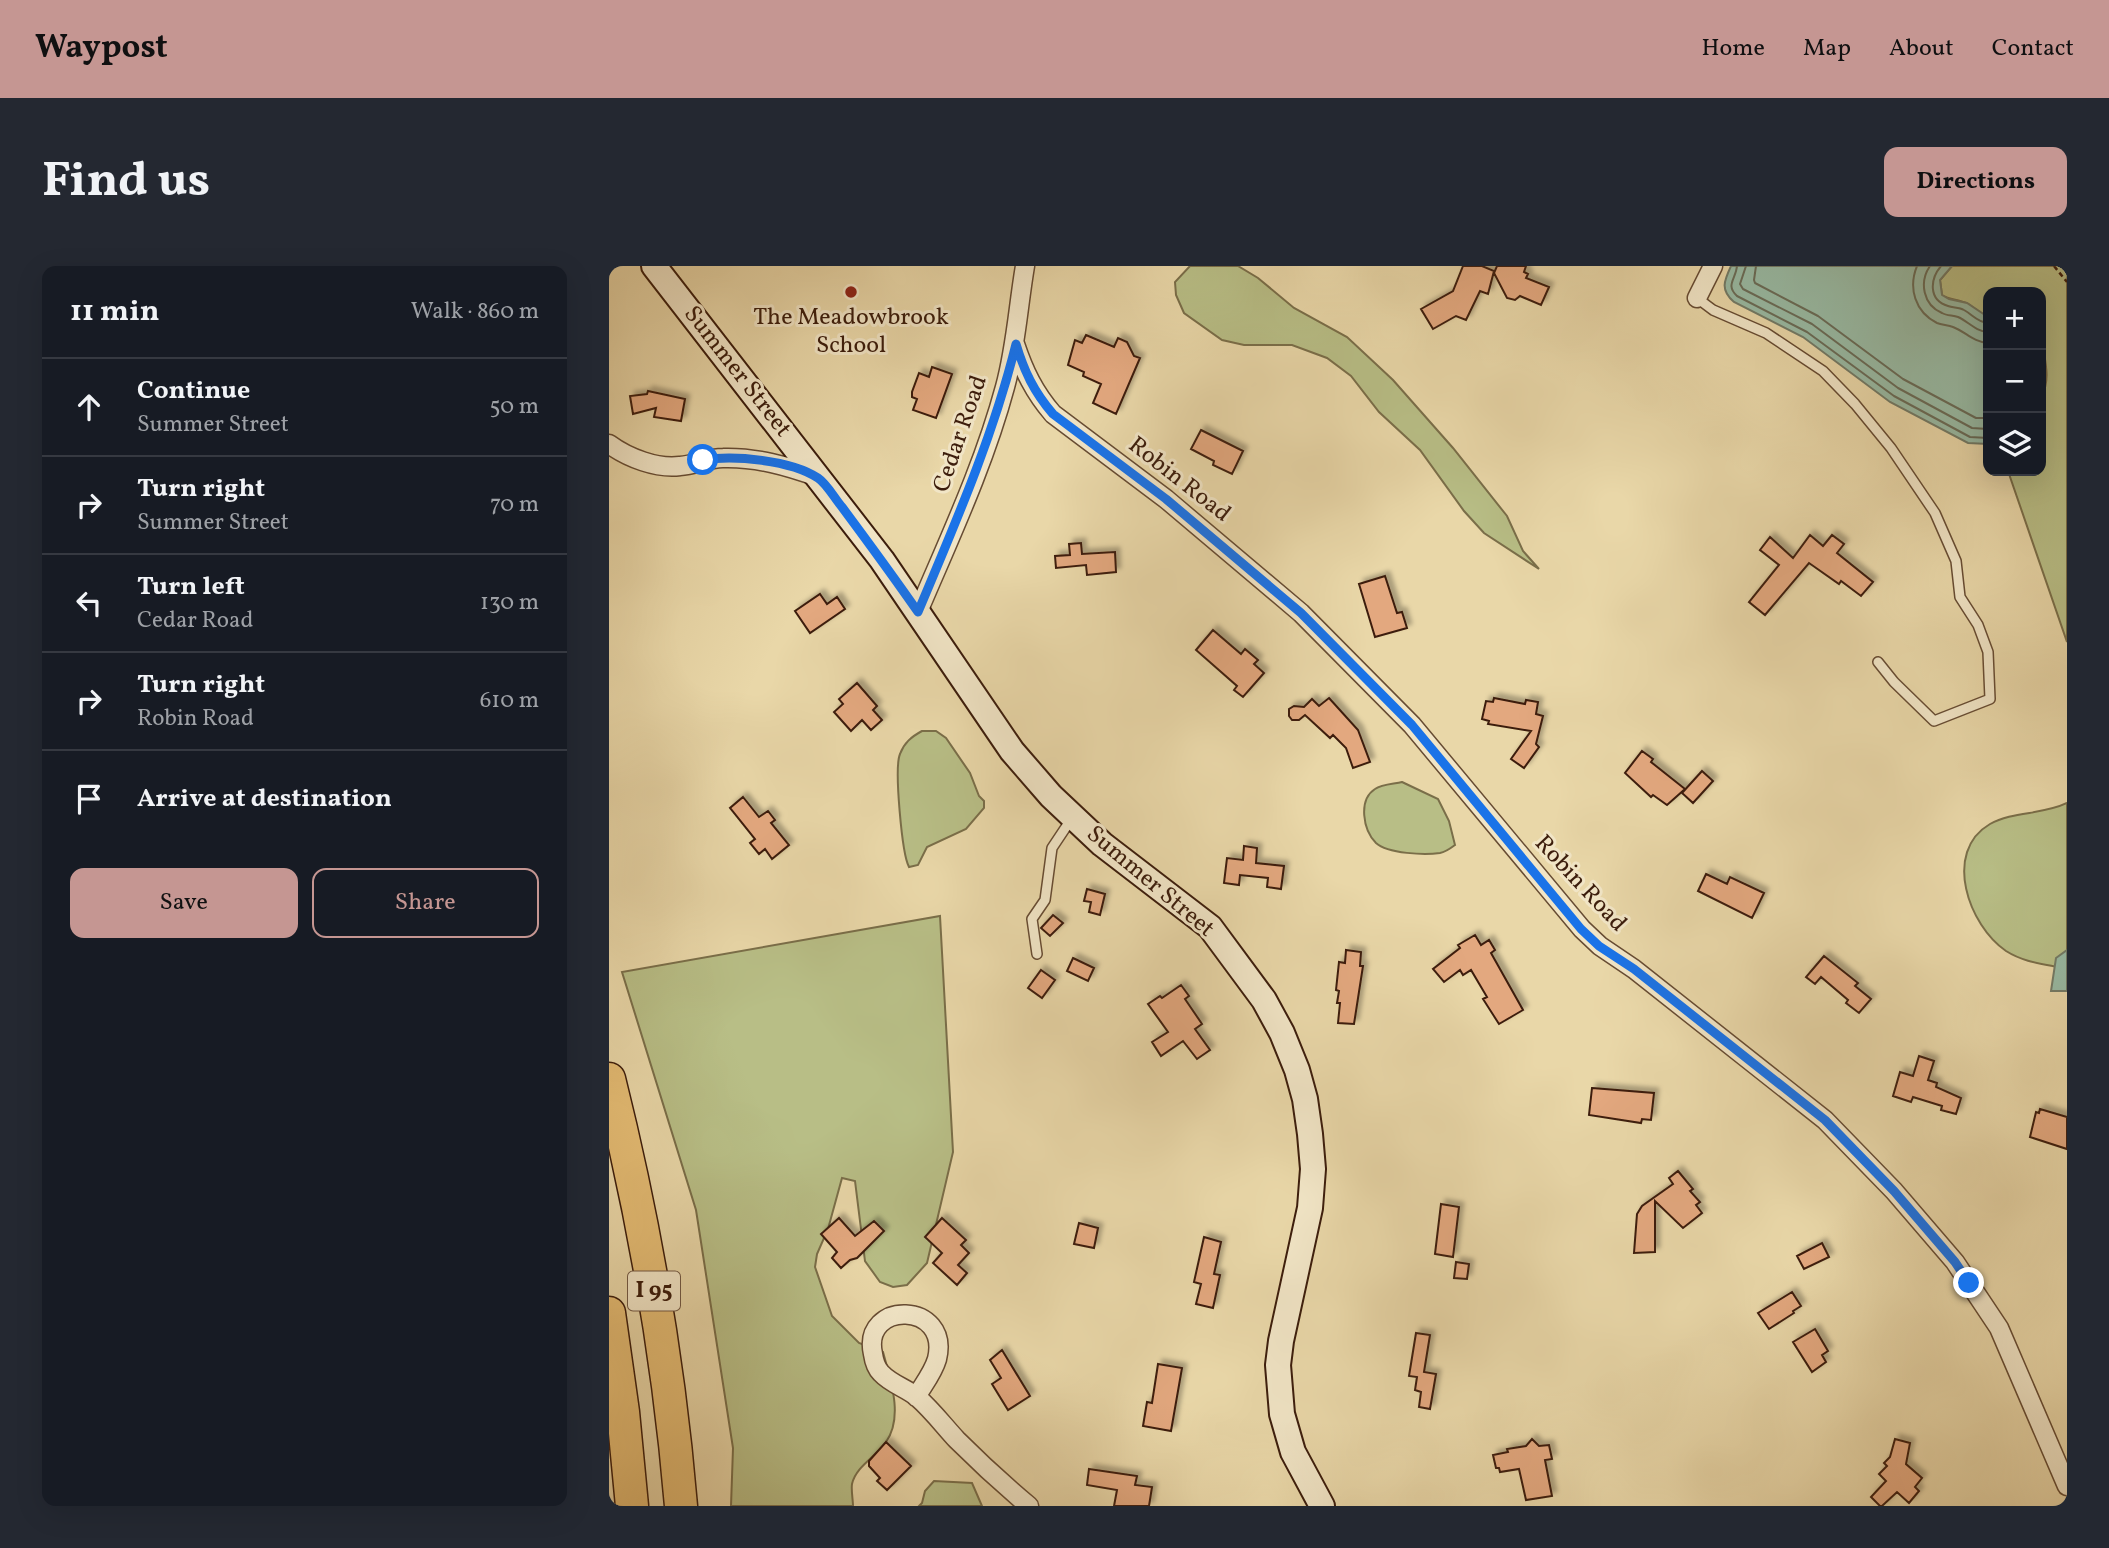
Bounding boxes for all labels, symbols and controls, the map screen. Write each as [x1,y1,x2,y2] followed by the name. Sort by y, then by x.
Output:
[35,26,168,72] text: Waypost
[1701,32,1765,66] text: Home
[1803,32,1851,66] text: Map
[1889,32,1954,66] text: About
[1992,32,2074,66] text: Contact
[1884,147,2067,217] button: Directions
[42,148,210,217] text: Find us
[843,284,859,300] marker: The Meadowbrook School
[1983,287,2046,476] map controls
[1983,287,2046,350] button: +
[70,291,160,333] text: 11 min
[411,296,539,328] text: Walk · 860 m
[675,299,799,445] street label: Summer Street
[753,301,949,363] place label: The Meadowbrook School
[1983,350,2046,413] button: −
[925,371,997,497] street label: Cedar Road
[137,373,250,409] text: Continue
[70,388,108,426] icon: ahead
[490,391,539,423] text: 50 m
[137,409,289,441] text: Summer Street
[1983,413,2046,476] button: layers
[1120,429,1238,531] street label: Robin Road
[687,444,718,475] route start
[137,471,265,507] text: Turn right
[70,486,108,524] icon: right
[490,489,539,521] text: 70 m
[137,507,289,539] text: Summer Street
[137,569,245,605] text: Turn left
[70,584,108,622] icon: left
[480,587,539,619] text: 130 m
[137,605,254,637] text: Cedar Road
[137,667,265,703] text: Turn right
[70,682,108,720] icon: right
[480,685,539,717] text: 610 m
[137,703,254,735] text: Robin Road
[70,780,108,818] icon: arrive
[137,781,392,817] text: Arrive at destination
[1078,818,1222,946] street label: Summer Street
[1526,828,1634,940] street label: Robin Road
[70,868,298,938] button: Save
[312,868,539,938] button: Share
[1953,1267,1984,1298] route end
[628,1272,680,1310] road number: I 95

